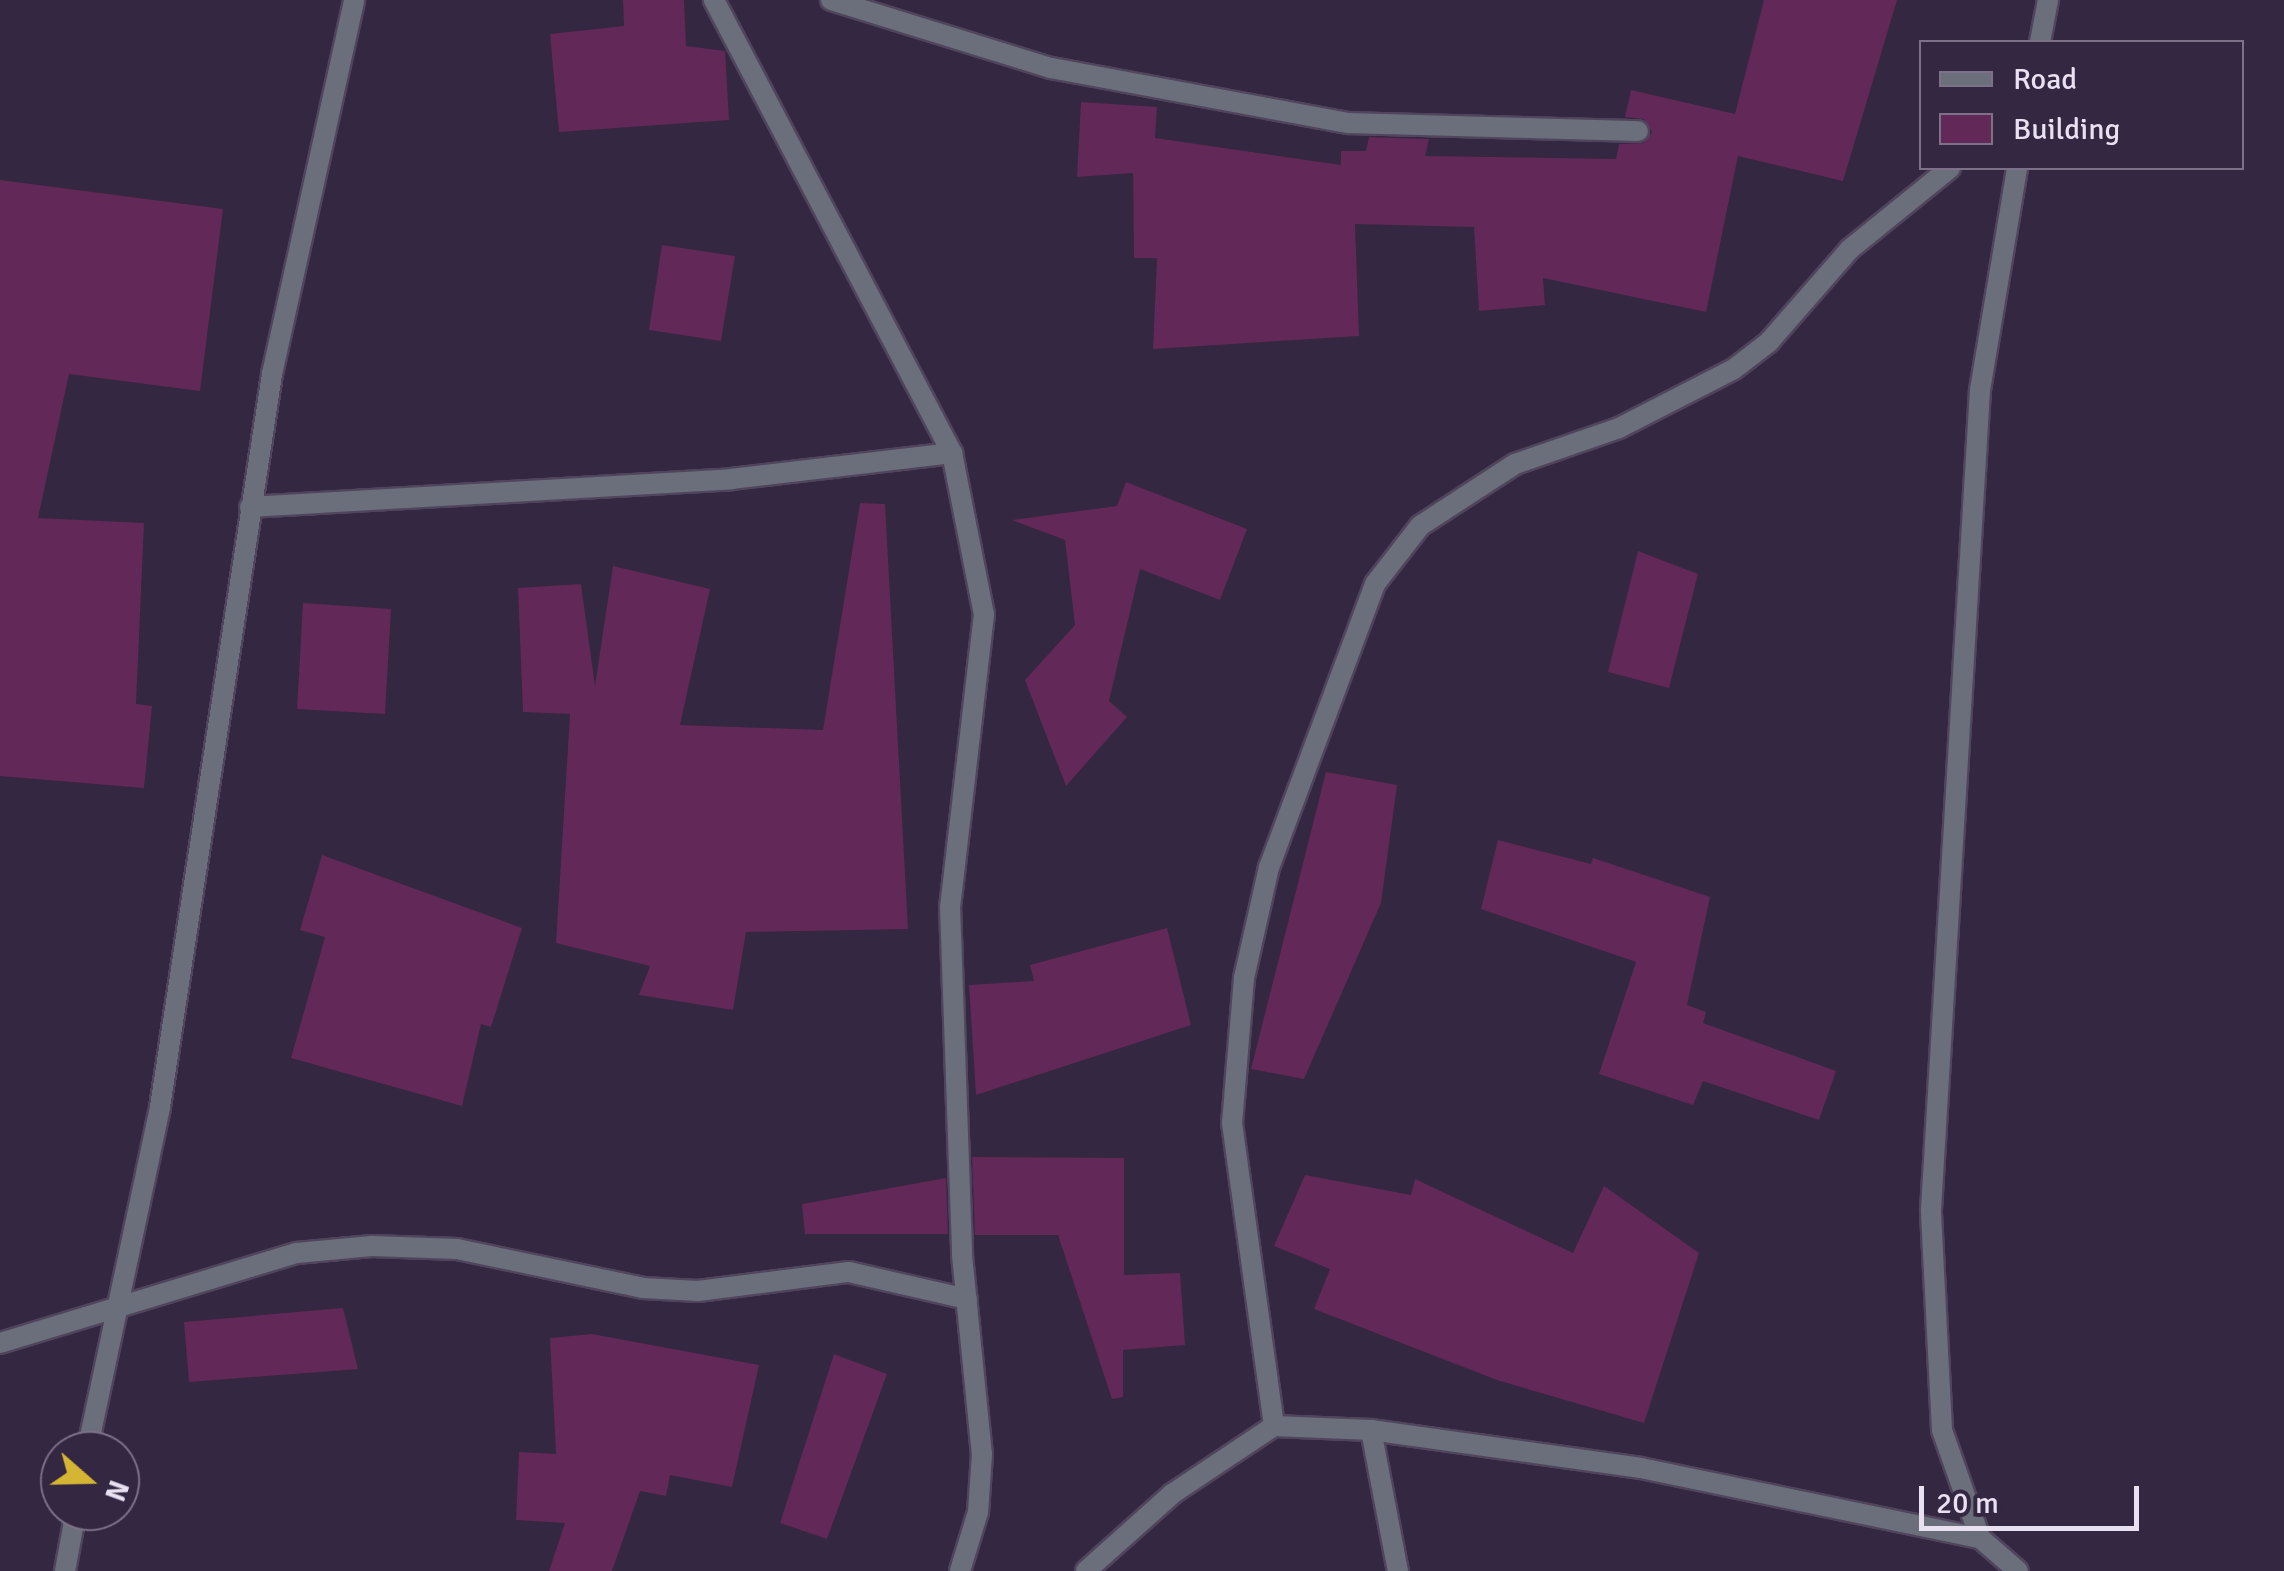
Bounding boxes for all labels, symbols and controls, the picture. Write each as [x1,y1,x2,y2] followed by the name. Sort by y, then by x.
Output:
[1919,40,2244,170] legend
[2013,61,2077,98] text: Road
[2013,111,2120,148] text: Building
[40,1431,140,1531] north arrow
[1924,1466,2144,1528] scale bar
[97,1476,136,1506] text: N
[1936,1485,1999,1522] text: 20 m

